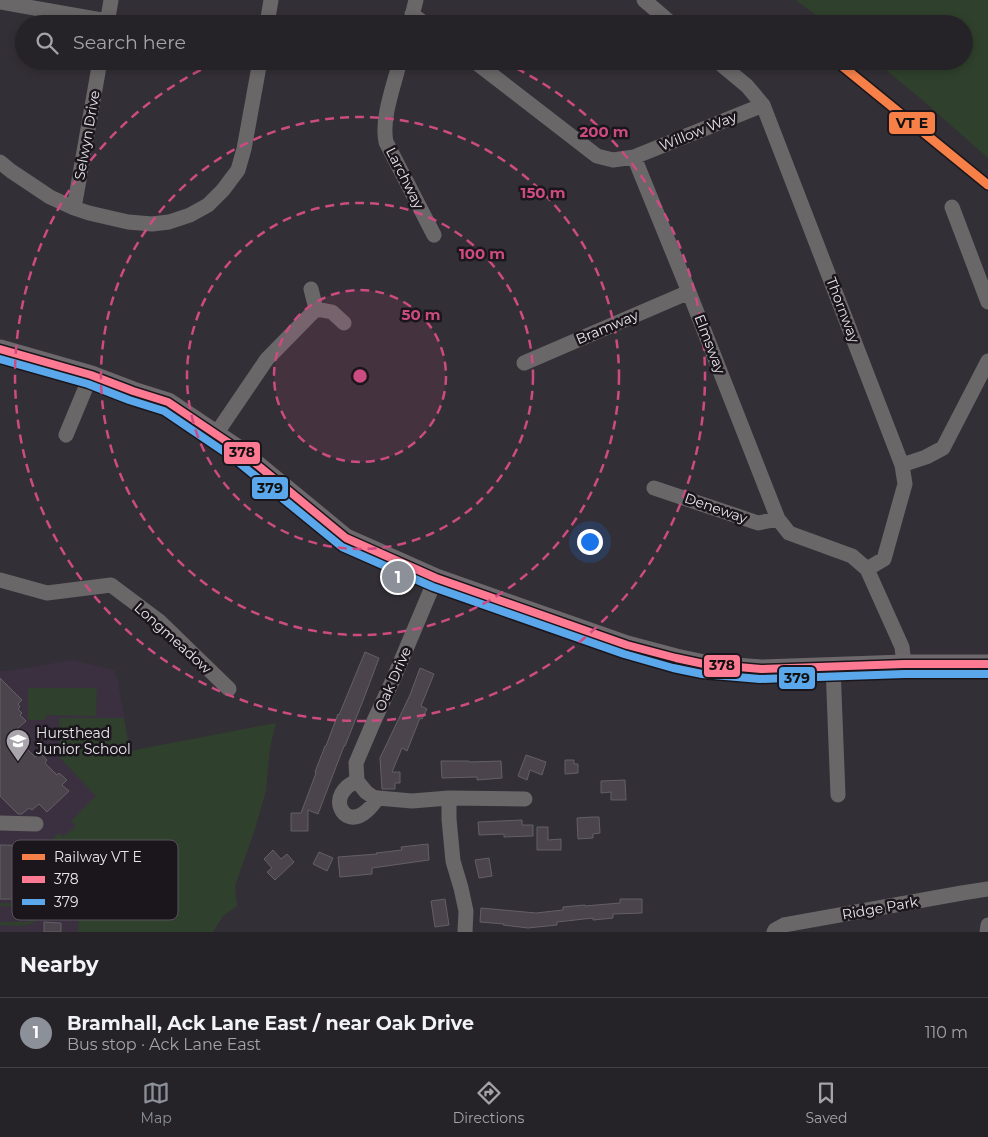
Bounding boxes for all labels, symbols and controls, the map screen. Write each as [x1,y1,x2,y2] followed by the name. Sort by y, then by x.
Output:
[15,15,973,70] search box
[33,29,61,57] icon: search
[73,31,186,54] text: Search here
[70,89,104,181] street label: Selwyn Drive
[657,107,740,155] street label: Willow Way
[888,111,936,135] line badge: VT E
[895,114,928,132] text: VT E
[579,122,629,141] text: 200 m
[382,144,428,212] street label: Larchway
[521,183,565,202] text: 150 m
[459,244,505,263] text: 100 m
[822,275,864,346] street label: Thornway
[401,305,441,324] text: 50 m
[573,306,641,348] street label: Bramway
[690,312,730,377] street label: Elmsway
[351,367,369,385] centre of rings
[223,441,261,465] line badge: 378
[228,443,255,461] text: 378
[251,476,289,500] line badge: 379
[256,479,283,497] text: 379
[682,489,750,527] street label: Deneway
[577,529,603,555] your location
[382,558,414,596] pin: 1
[131,599,216,678] street label: Longmeadow
[371,644,415,714] street label: Oak Drive
[703,654,741,678] line badge: 378
[708,656,735,674] text: 378
[778,666,816,690] line badge: 379
[783,669,810,687] text: 379
[35,724,131,758] place label: Hursthead Junior School
[5,728,31,762] school or university icon: Hursthead Junior School
[12,840,178,920] legend
[54,848,142,866] text: Railway VT E
[54,870,79,888] text: 378
[840,892,920,924] street label: Ridge Park
[54,893,79,911] text: 379
[20,952,99,977] text: Nearby
[67,1012,474,1035] text: Bramhall, Ack Lane East / near Oak Drive
[33,1023,39,1042] text: 1
[925,1023,968,1042] text: 110 m
[67,1035,261,1054] text: Bus stop · Ack Lane East
[141,1079,172,1127] tab: Map
[453,1079,524,1127] tab: Directions
[805,1079,847,1127] tab: Saved

